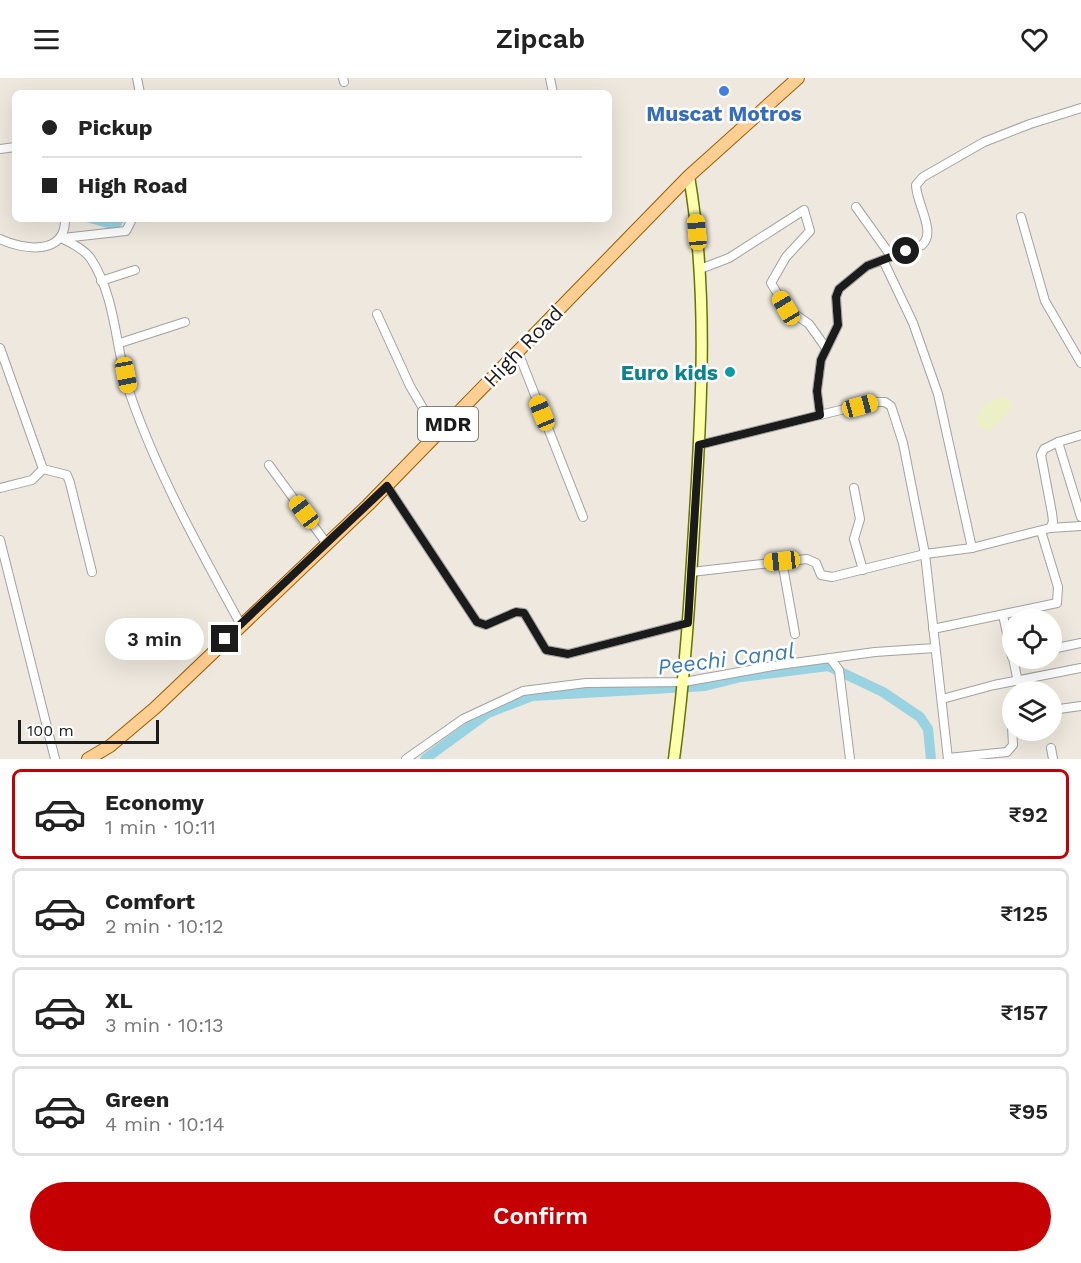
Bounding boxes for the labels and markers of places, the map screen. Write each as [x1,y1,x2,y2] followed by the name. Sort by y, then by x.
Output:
[717,84,731,98] marker: Muscat Motros
[646,101,802,126] place label: Muscat Motros
[621,360,718,385] place label: Euro kids
[723,365,737,379] marker: Euro kids

